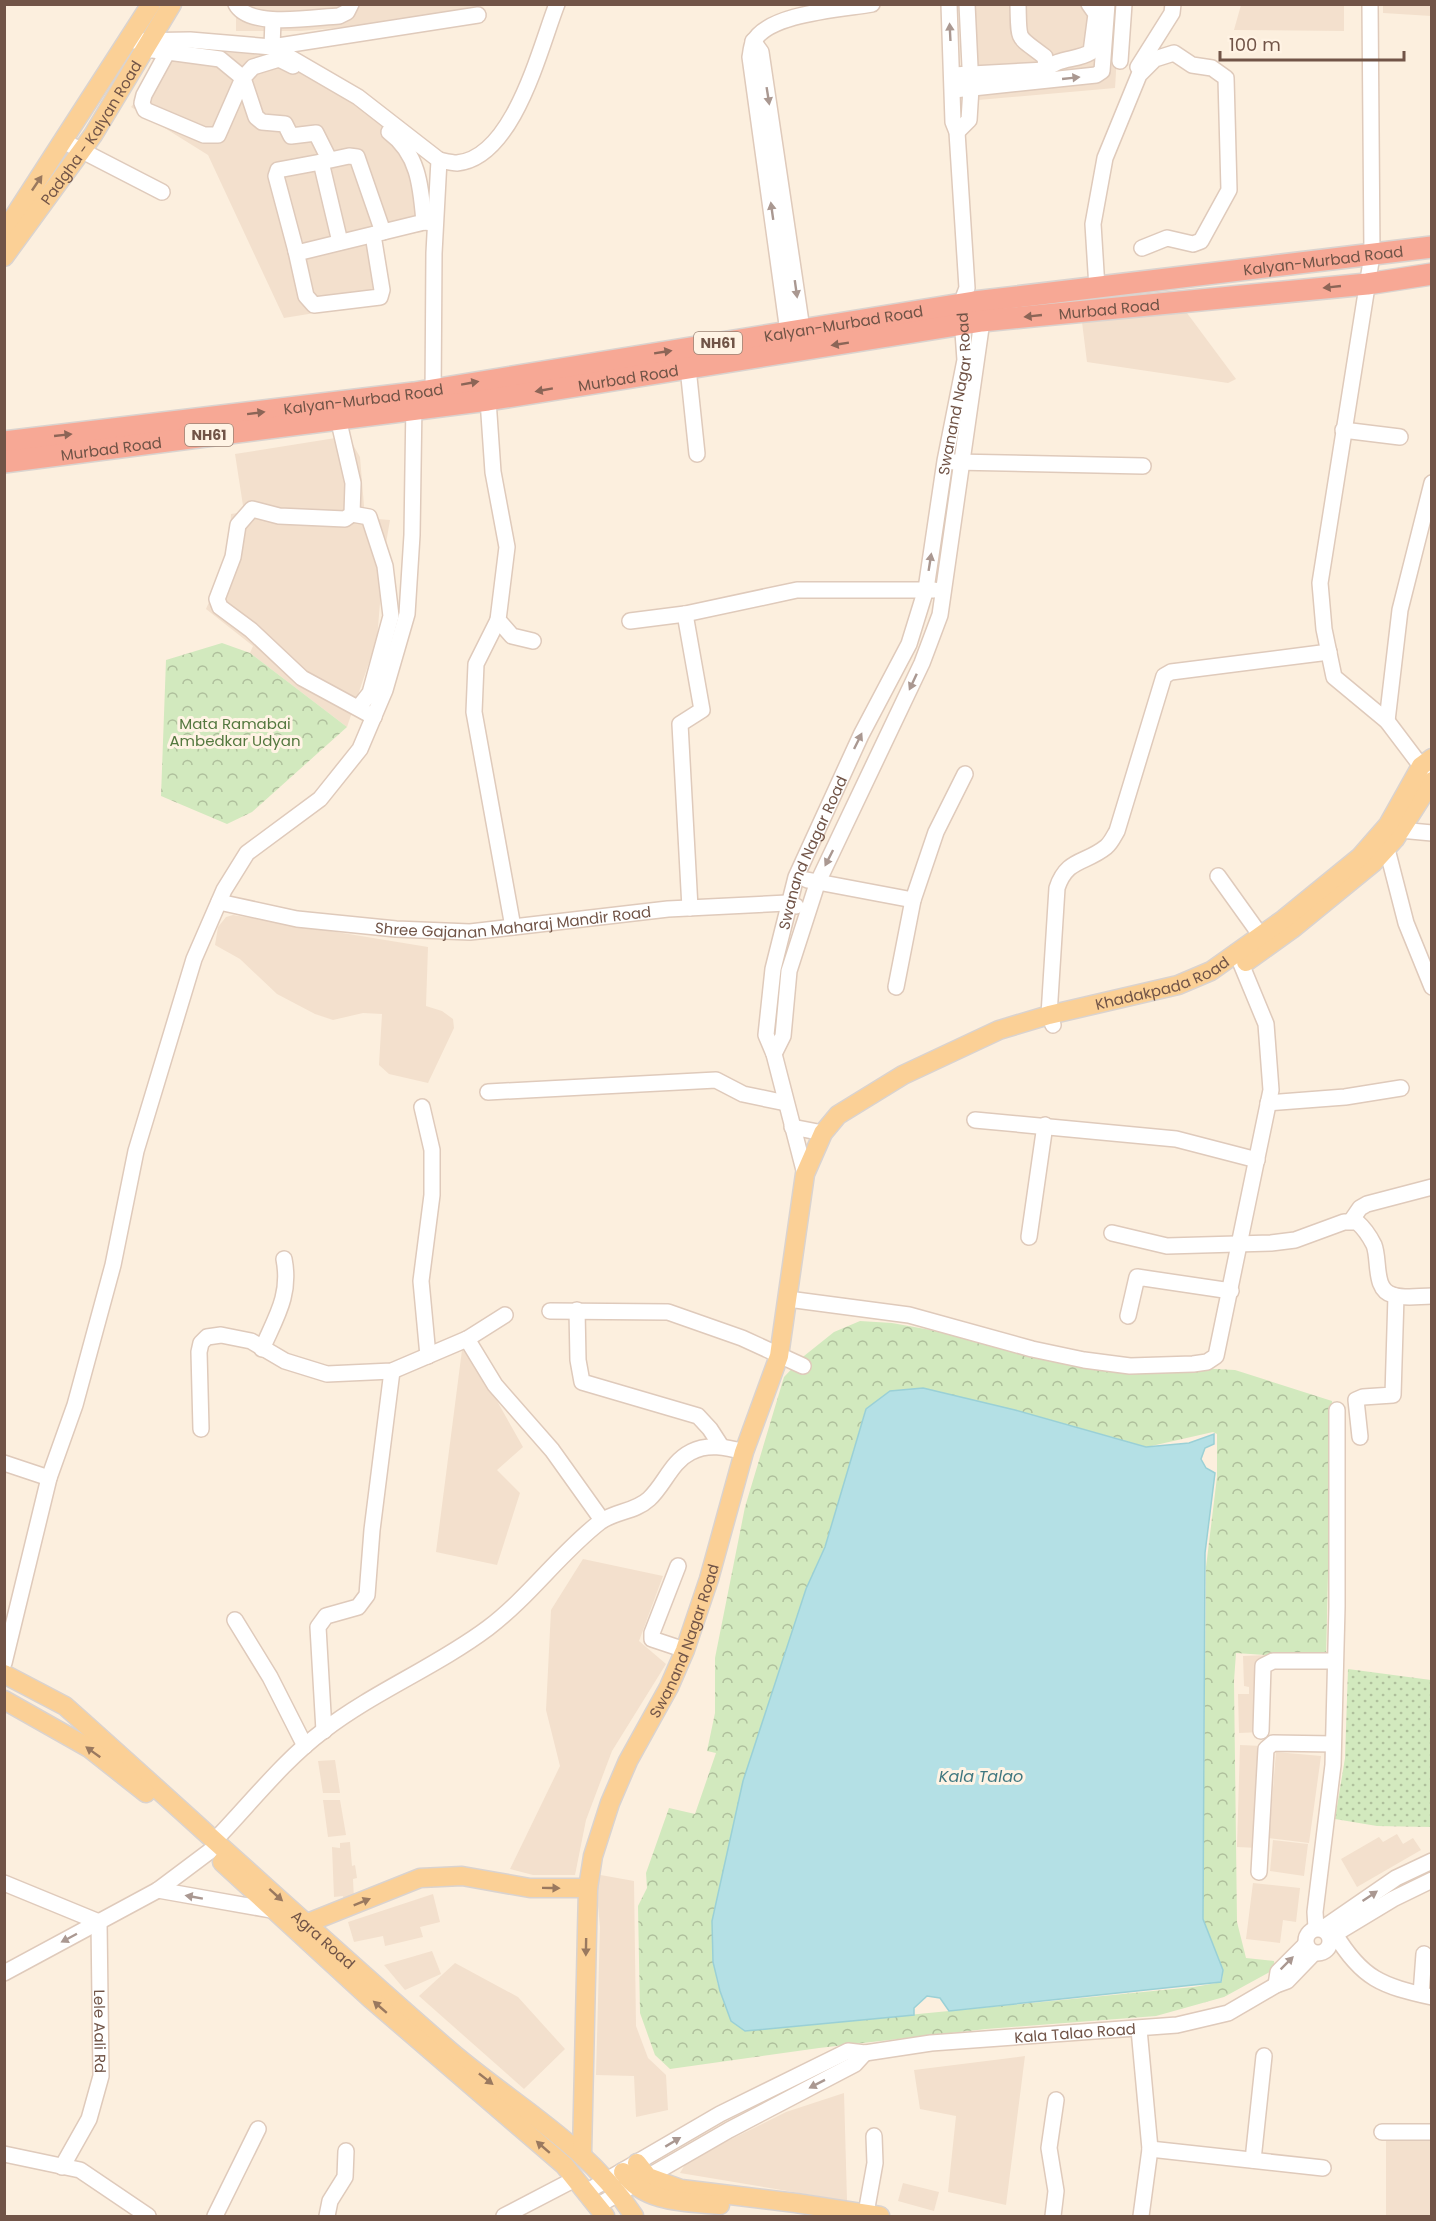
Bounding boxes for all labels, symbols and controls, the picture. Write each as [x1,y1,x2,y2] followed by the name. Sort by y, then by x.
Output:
[946,23,955,42] one-way arrow
[1220,24,1404,62] scale bar
[1229,32,1281,57] text: 100 m
[35,56,146,209] street label: Padgha - Kalyan Road
[1062,73,1081,83] one-way arrow
[764,87,773,106] one-way arrow
[31,176,43,192] one-way arrow
[768,201,777,220] one-way arrow
[1242,240,1404,280] street label: Kalyan-Murbad Road
[792,280,801,299] one-way arrow
[1322,282,1341,292] one-way arrow
[1058,293,1161,324] street label: Murbad Road
[762,300,925,346] street label: Kalyan-Murbad Road
[1024,311,1043,321] one-way arrow
[933,312,976,476] street label: Swanand Nagar Road
[694,332,742,354] road number: NH61
[831,339,850,348] one-way arrow
[653,347,672,356] one-way arrow
[576,359,680,396] street label: Murbad Road
[282,378,445,419] street label: Kalyan-Murbad Road
[461,379,480,388] one-way arrow
[534,386,553,395] one-way arrow
[247,408,266,417] one-way arrow
[185,424,233,446] road number: NH61
[53,430,72,440] one-way arrow
[59,431,163,465] street label: Murbad Road
[926,552,935,571] one-way arrow
[909,674,918,691] one-way arrow
[169,713,301,751] park label: Mata Ramabai Ambedkar Udyan
[854,733,863,750] one-way arrow
[773,772,852,932] street label: Swanand Nagar Road
[825,850,834,867] one-way arrow
[374,901,652,943] street label: Shree Gajanan Maharaj Mandir Road
[1093,951,1233,1014] street label: Khadakpada Road
[644,1561,723,1721] street label: Swanand Nagar Road
[85,1746,101,1758] one-way arrow
[939,1765,1023,1788] water label: Kala Talao
[542,1883,561,1893] one-way arrow
[269,1888,284,1902] one-way arrow
[1362,1890,1378,1902] one-way arrow
[184,1892,203,1901] one-way arrow
[353,1897,371,1906] one-way arrow
[287,1905,360,1973] street label: Agra Road
[60,1933,77,1943] one-way arrow
[581,1937,591,1956] one-way arrow
[1280,1956,1294,1970] one-way arrow
[89,1989,111,2073] street label: Lele Aali Rd
[373,2001,388,2014] one-way arrow
[1014,2018,1137,2047] street label: Kala Talao Road
[478,2073,494,2086] one-way arrow
[808,2080,825,2089] one-way arrow
[665,2136,681,2147] one-way arrow
[535,2141,551,2154] one-way arrow

